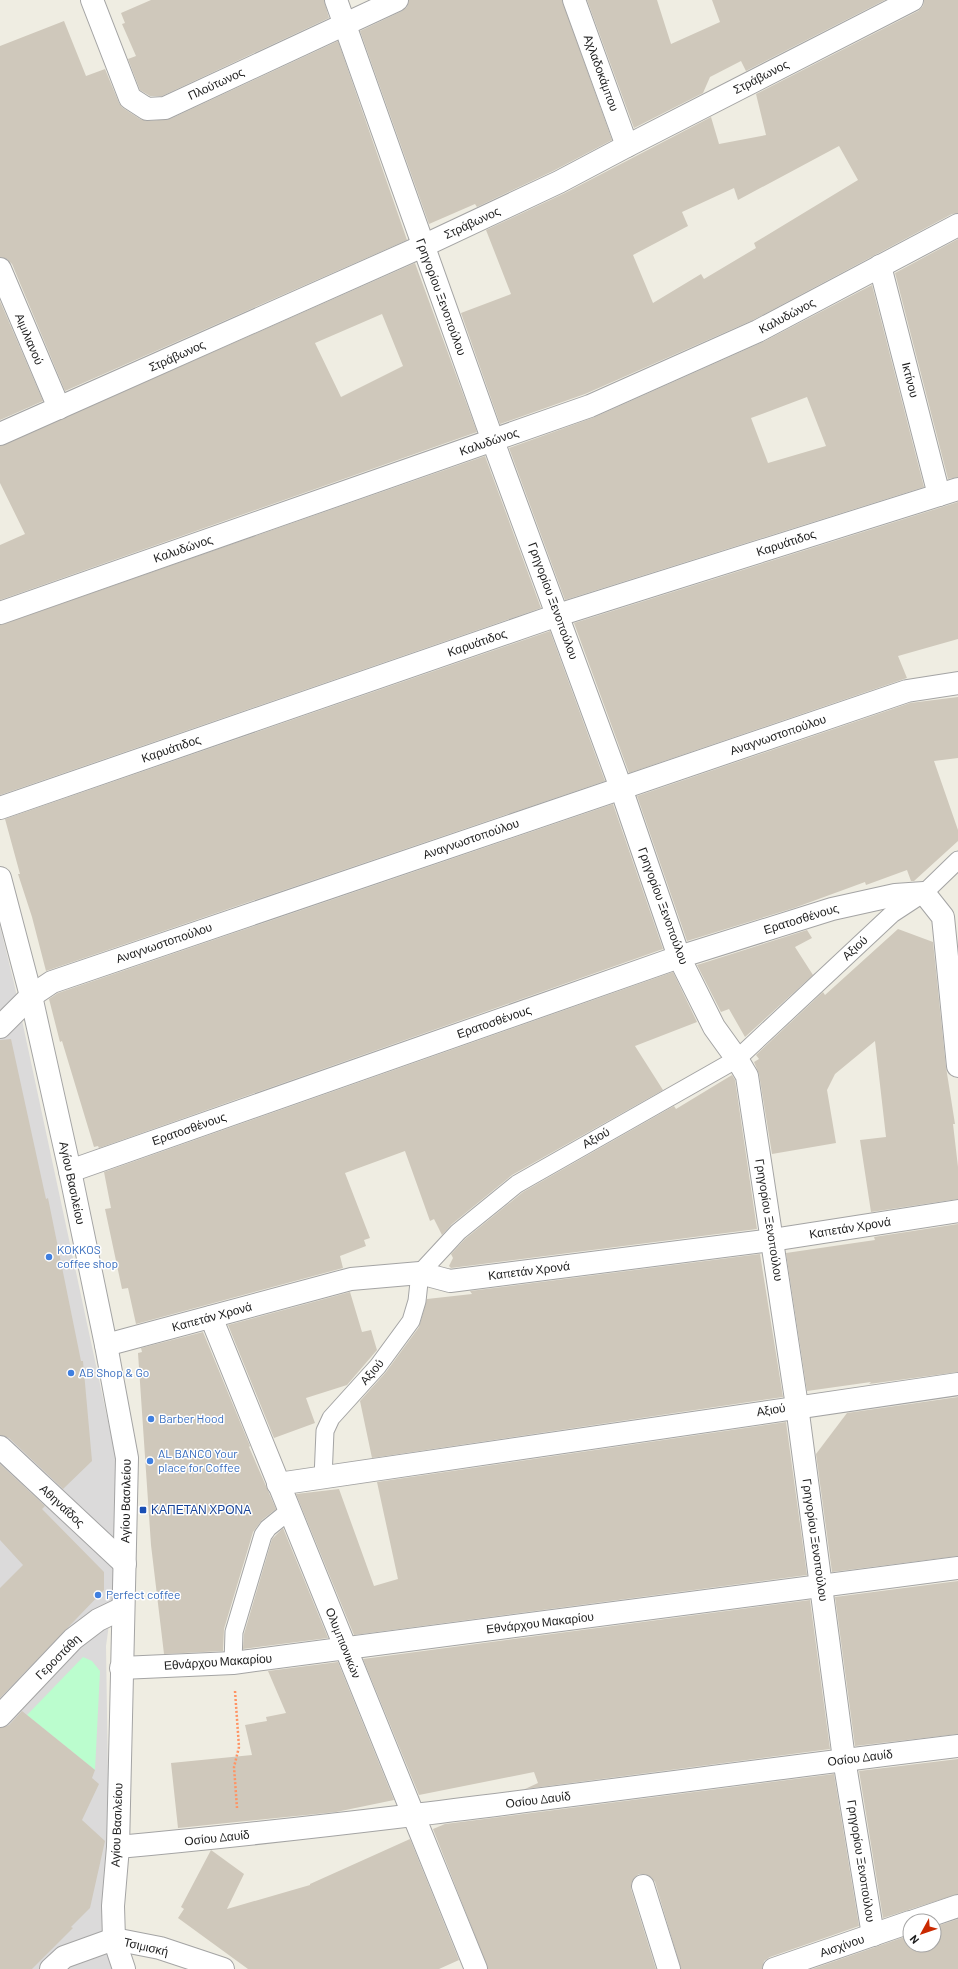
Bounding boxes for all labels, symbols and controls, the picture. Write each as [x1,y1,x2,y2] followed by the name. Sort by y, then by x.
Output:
[581,32,622,113] street label: Αχλαδοκάμπου
[731,56,791,97] street label: Στράβωνος
[185,64,246,103] street label: Πλούτωνος
[441,203,502,242] street label: Στράβωνος
[413,236,470,358] street label: Γρηγορίου Ξενοπούλου
[756,294,818,337] street label: Καλυδώνος
[13,311,47,367] street label: Αιμιλιανού
[146,336,207,375] street label: Στράβωνος
[900,361,922,399] street label: Ικτίνου
[457,424,521,459] street label: Καλυδώνος
[754,526,818,559] street label: Καρυάτιδος
[151,531,215,566] street label: Καλυδώνος
[525,540,582,662] street label: Γρηγορίου Ξενοπούλου
[445,625,509,660] street label: Καρυάτιδος
[728,711,828,758] street label: Αναγνωστοπούλου
[139,731,203,766] street label: Καρυάτιδος
[421,815,521,862] street label: Αναγνωστοπούλου
[635,845,692,967] street label: Γρηγορίου Ξενοπούλου
[762,900,840,937] street label: Ερατοσθένους
[114,919,214,966] street label: Αναγνωστοπούλου
[839,932,870,963] street label: Αξιού
[455,1002,533,1041] street label: Ερατοσθένους
[150,1109,228,1148] street label: Ερατοσθένους
[579,1124,612,1151] street label: Αξιού
[56,1140,89,1226] street label: Αγίου Βασιλείου
[752,1158,787,1282] street label: Γρηγορίου Ξενοπούλου
[808,1214,892,1241] street label: Καπετάν Χρονά
[57,1242,118,1270] place label: KOKKOS coffee shop
[44,1252,54,1262] marker: KOKKOS coffee shop
[487,1258,571,1283] street label: Καπετάν Χρονά
[170,1299,254,1334] street label: Καπετάν Χρονά
[356,1356,387,1388] street label: Αξιού
[79,1365,149,1379] place label: AB Shop & Go
[66,1368,76,1378] marker: AB Shop & Go
[755,1400,787,1419] street label: Αξιού
[159,1411,224,1425] place label: Barber Hood
[146,1414,156,1424] marker: Barber Hood
[158,1446,240,1474] place label: AL BANCO Your place for Coffee
[145,1456,155,1466] marker: AL BANCO Your place for Coffee
[117,1459,134,1543] street label: Αγίου Βασιλείου
[799,1478,832,1602] street label: Γρηγορίου Ξενοπούλου
[37,1481,88,1530] street label: Αθηναΐδος
[151,1502,251,1516] place label: ΚΑΠΕΤΑΝ ΧΡΟΝΑ
[138,1505,148,1515] marker: ΚΑΠΕΤΑΝ ΧΡΟΝΑ
[106,1587,180,1601] place label: Perfect coffee
[93,1590,103,1600] marker: Perfect coffee
[323,1605,364,1680] street label: Ολυμπιονικών
[485,1608,595,1637] street label: Εθνάρχου Μακαρίου
[32,1631,83,1682] street label: Γεροστάθη
[163,1650,273,1673] street label: Εθνάρχου Μακαρίου
[826,1746,894,1768] street label: Οσίου Δαυίδ
[108,1783,125,1867] street label: Αγίου Βασιλείου
[504,1788,572,1810] street label: Οσίου Δαυίδ
[844,1799,879,1923] street label: Γρηγορίου Ξενοπούλου
[184,1827,251,1847] street label: Οσίου Δαυίδ
[902,1913,942,1953] north arrow
[818,1931,866,1960] street label: Αισχίνου
[907,1933,921,1947] text: N
[122,1934,170,1959] street label: Τσιμισκή

